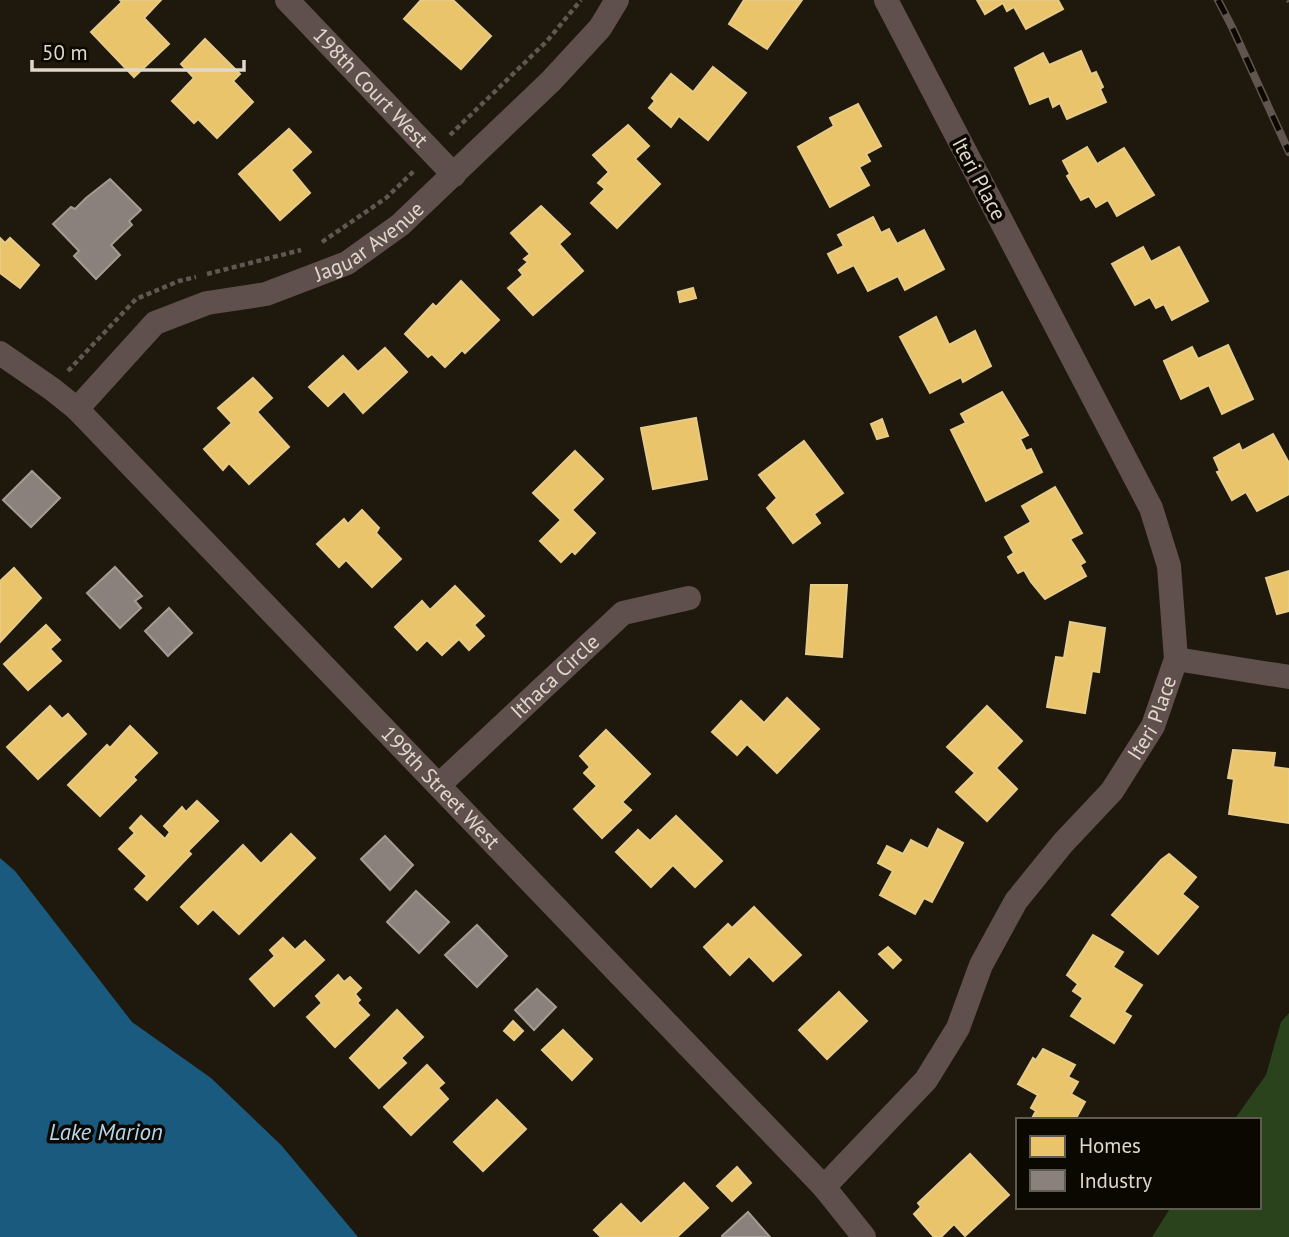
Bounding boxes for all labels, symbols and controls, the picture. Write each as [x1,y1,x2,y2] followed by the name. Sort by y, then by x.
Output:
[307,22,434,153] street label: 198th Court West
[32,28,243,72] scale bar
[42,39,88,66] text: 50 m
[946,133,1012,225] street label: Iteri Place
[309,195,429,288] street label: Jaguar Avenue
[505,628,605,724] street label: Ithaca Circle
[1121,672,1182,765] street label: Iteri Place
[375,720,506,854] street label: 199th Street West
[49,1117,163,1146] water label: Lake Marion
[1016,1118,1261,1209] legend
[1079,1132,1141,1159] text: Homes
[1079,1167,1152,1194] text: Industry

